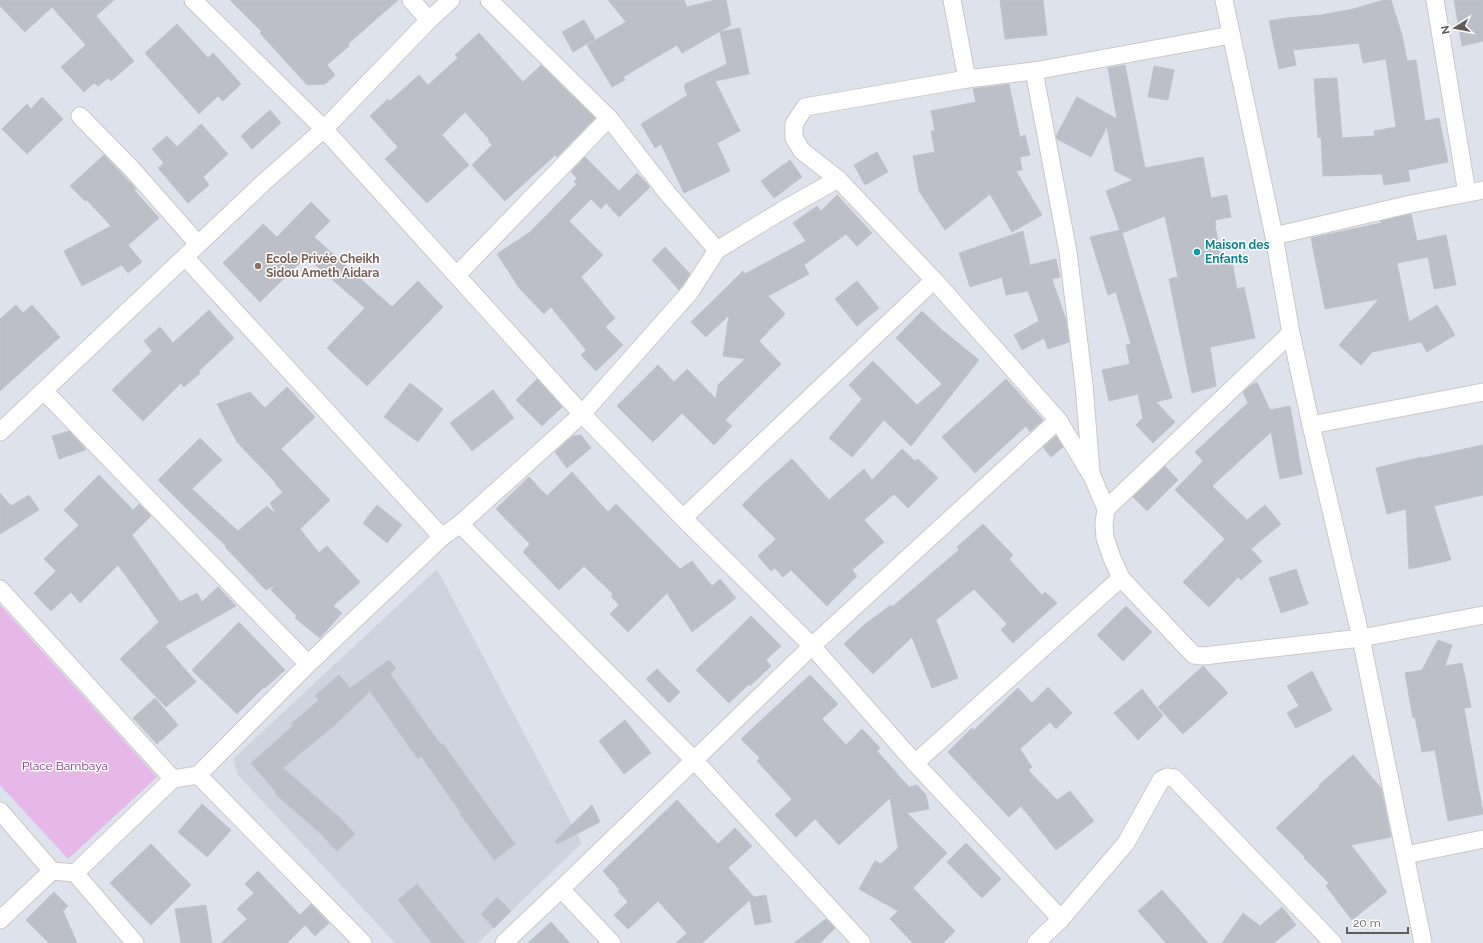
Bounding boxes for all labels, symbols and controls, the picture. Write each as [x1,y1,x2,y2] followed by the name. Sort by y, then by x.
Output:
[1435,8,1475,48] north arrow
[1438,24,1453,35] text: N
[1205,238,1270,266] place label: Maison des Enfants
[1192,247,1202,257] marker: Maison des Enfants
[266,252,379,280] place label: Ecole Privée Cheikh Sidou Ameth Aidara
[253,261,263,271] marker: Ecole Privée Cheikh Sidou Ameth Aidara
[22,759,108,773] park label: Place Bambaya
[1347,909,1408,935] scale bar
[1353,916,1381,930] text: 20 m

